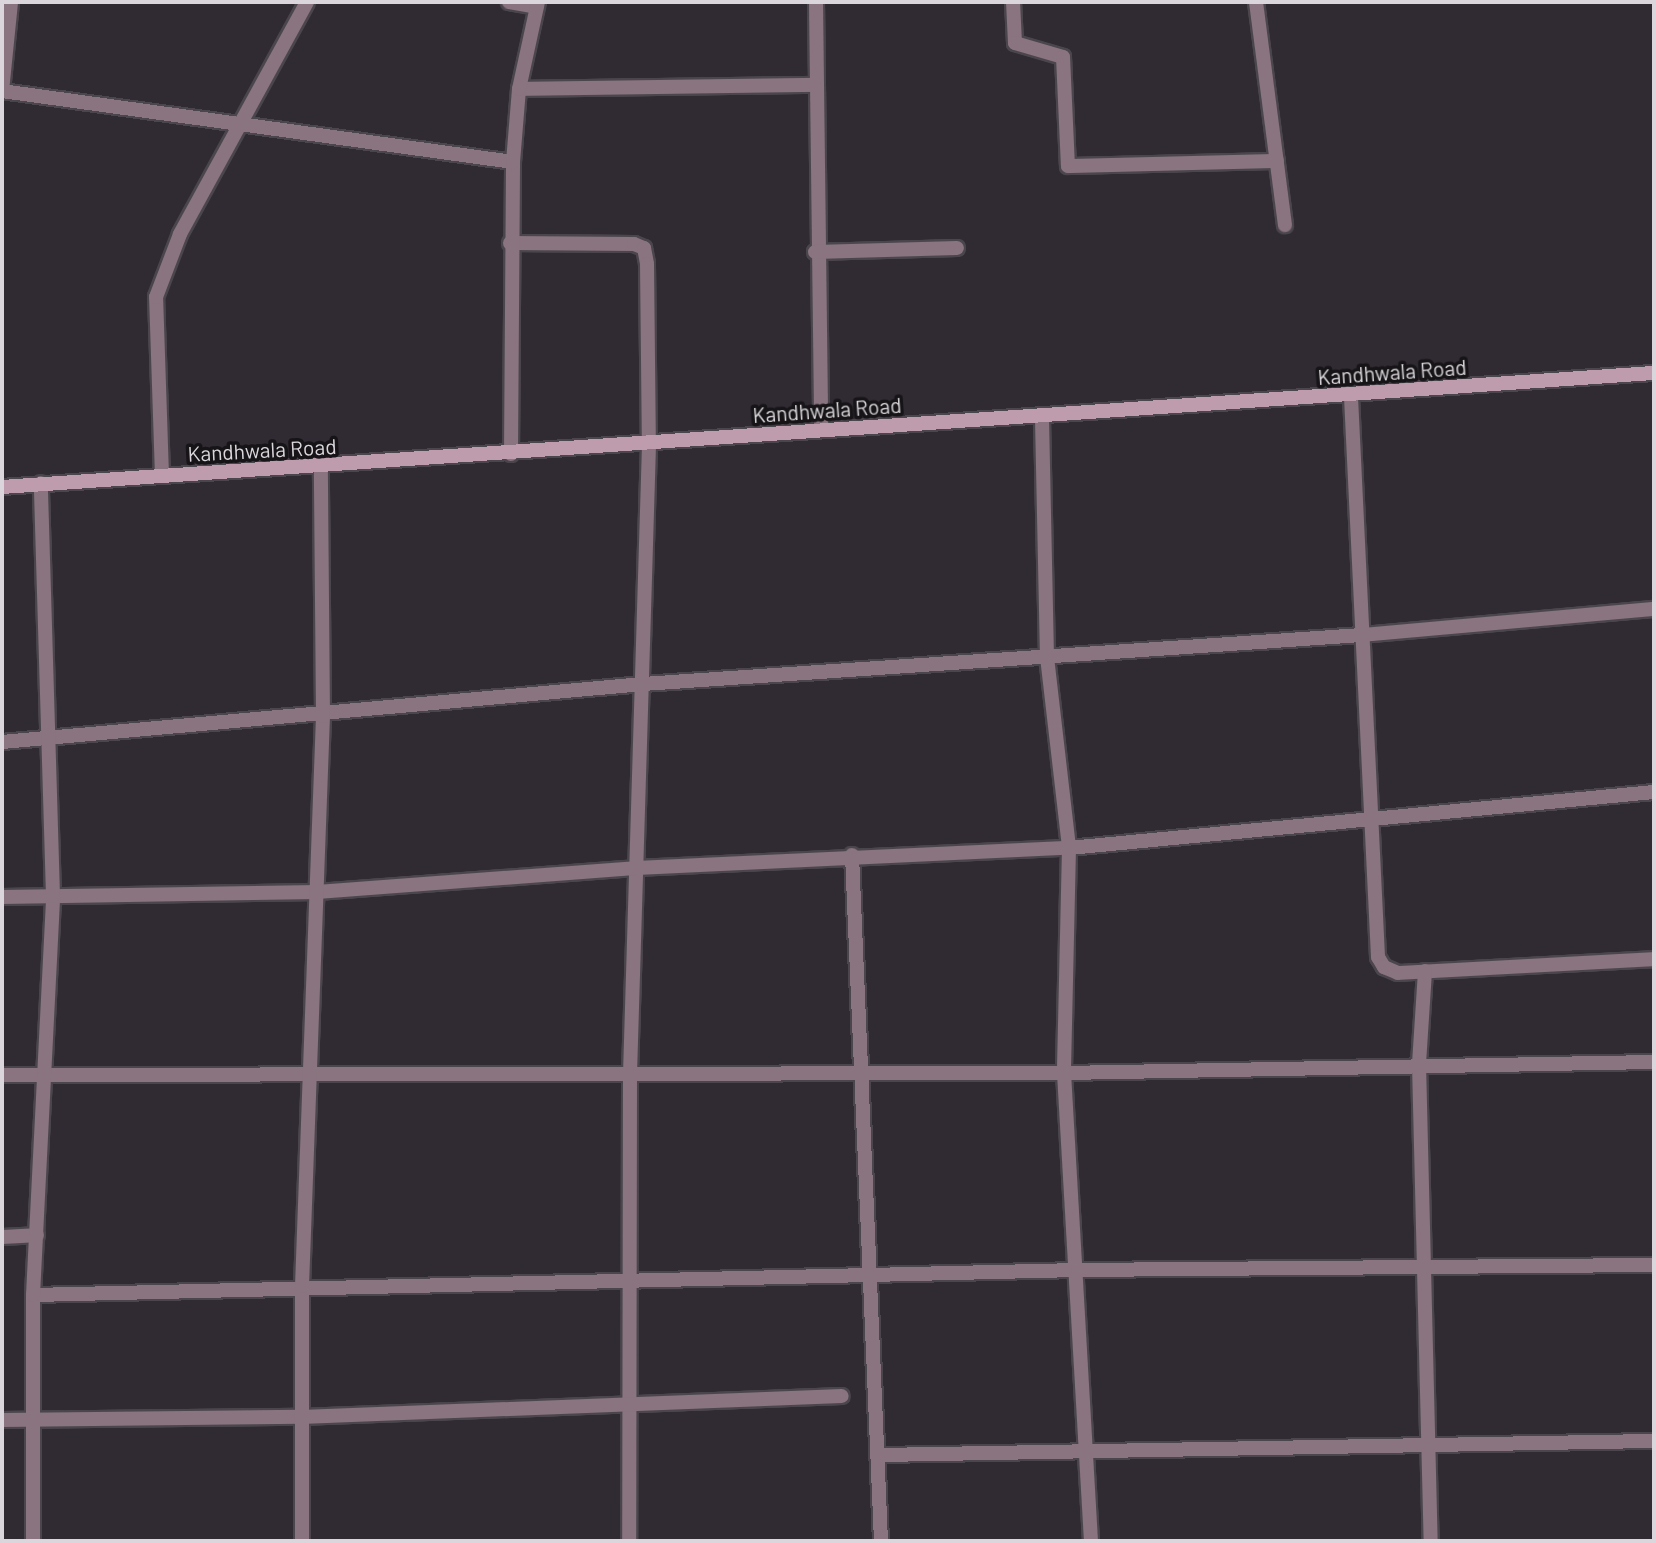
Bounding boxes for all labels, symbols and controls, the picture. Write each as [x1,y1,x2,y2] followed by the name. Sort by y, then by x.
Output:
[1317,354,1467,390] street label: Kandhwala Road
[752,392,902,428] street label: Kandhwala Road
[187,434,337,466] street label: Kandhwala Road

